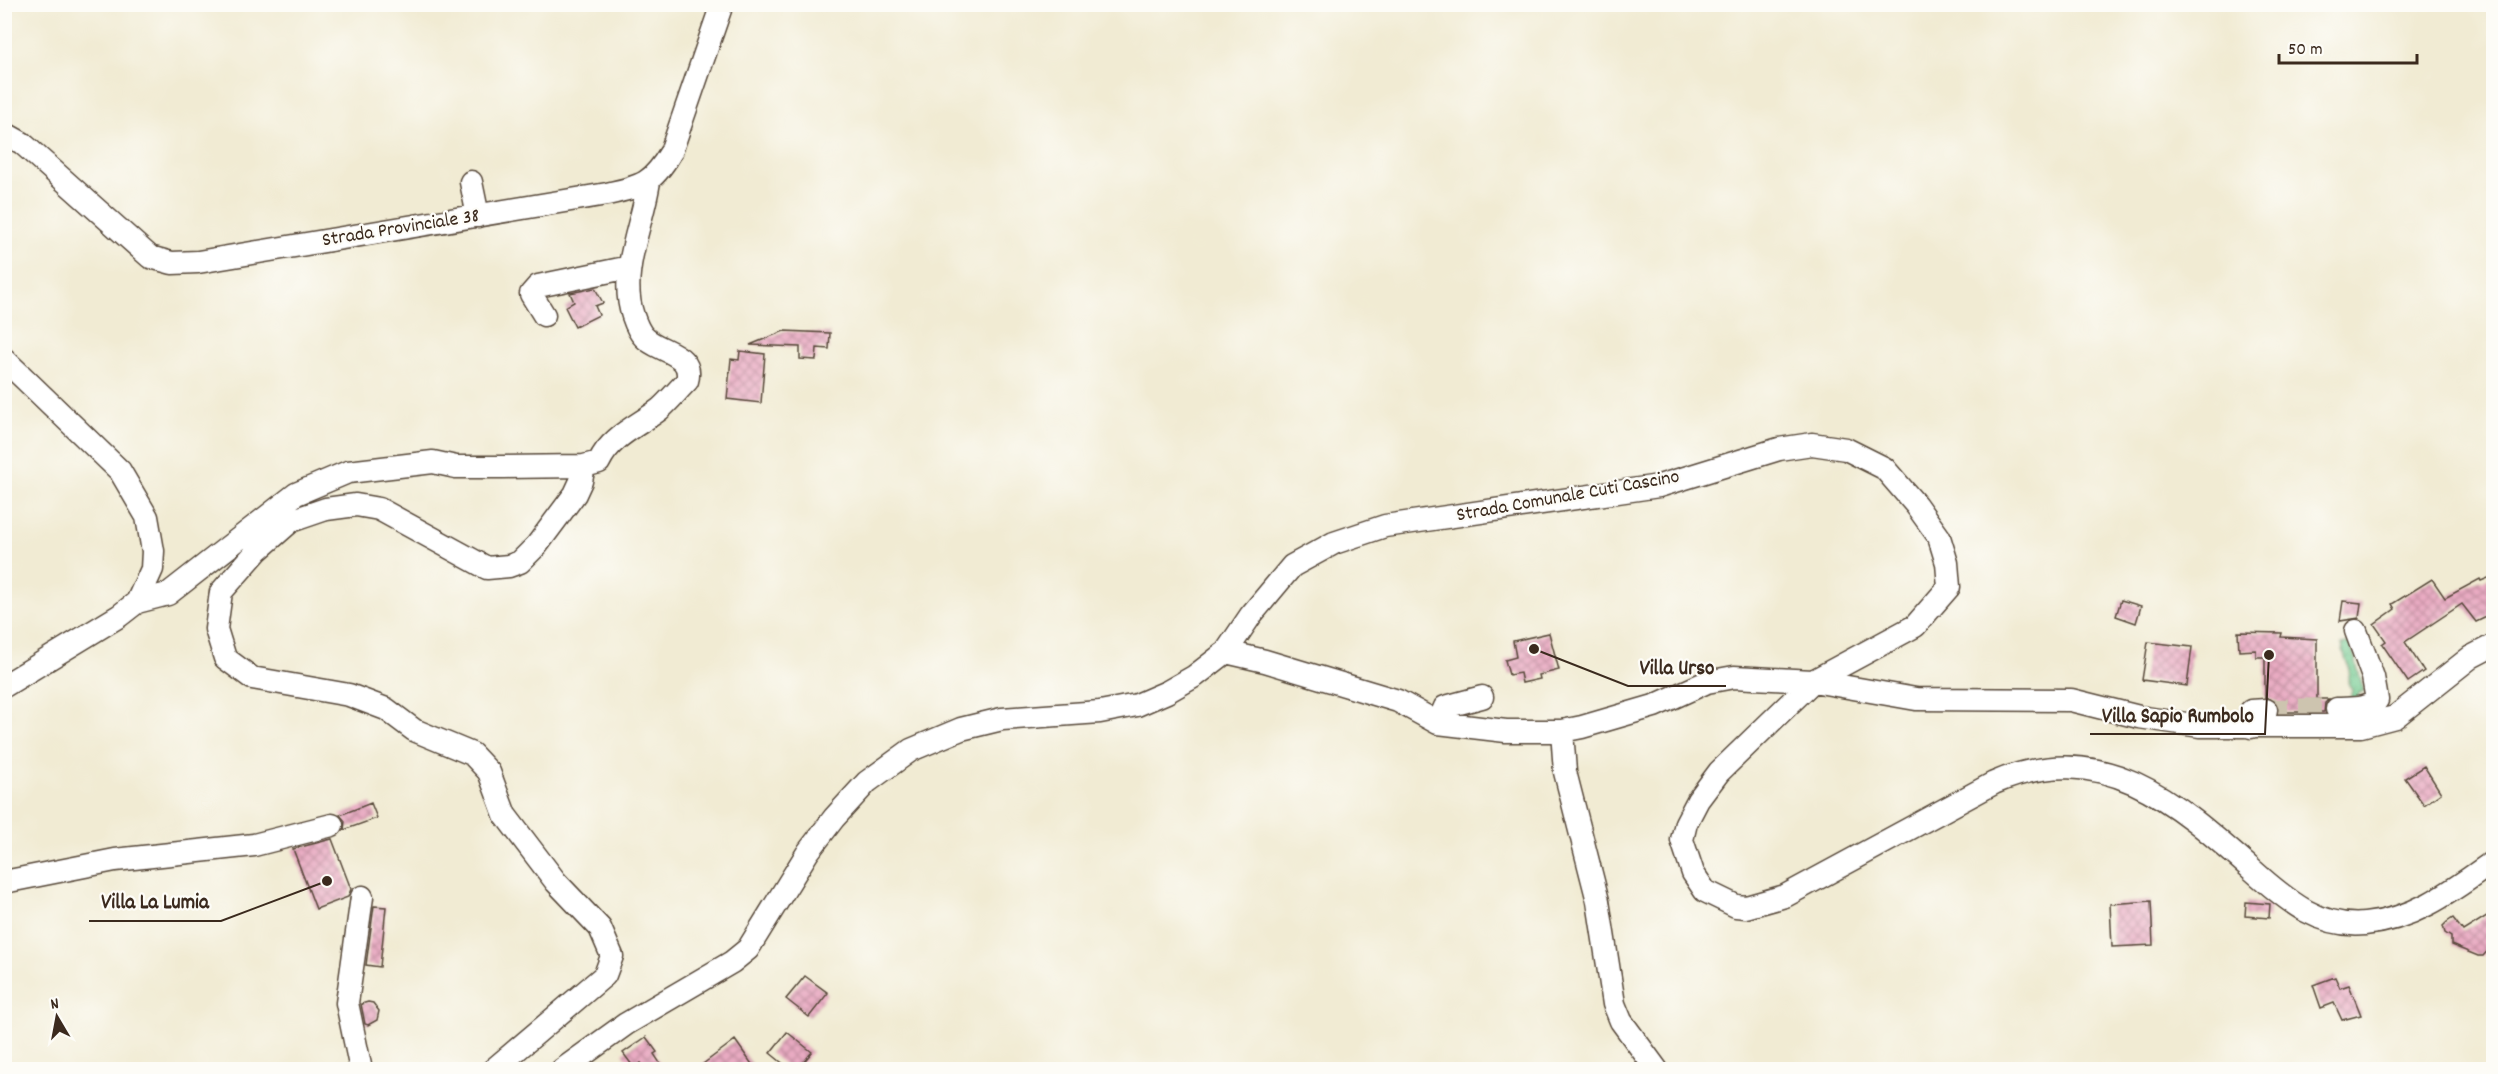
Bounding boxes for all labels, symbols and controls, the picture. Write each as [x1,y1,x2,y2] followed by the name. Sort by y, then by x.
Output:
[2279,27,2417,65] scale bar
[2288,38,2323,63] text: 50 m
[320,203,482,255] street label: Strada Provinciale 38
[1454,464,1682,530] street label: Strada Comunale Cuti Cascino
[1628,647,1726,686] callout: Villa Urso
[1640,655,1714,685] text: Villa Urso
[2090,695,2265,734] callout: Villa Sapio Rumbolo
[2102,703,2254,733] text: Villa Sapio Rumbolo
[89,882,221,921] callout: Villa La Lumia
[101,889,210,919] text: Villa La Lumia
[27,987,87,1047] north arrow
[49,993,61,1017] text: N

